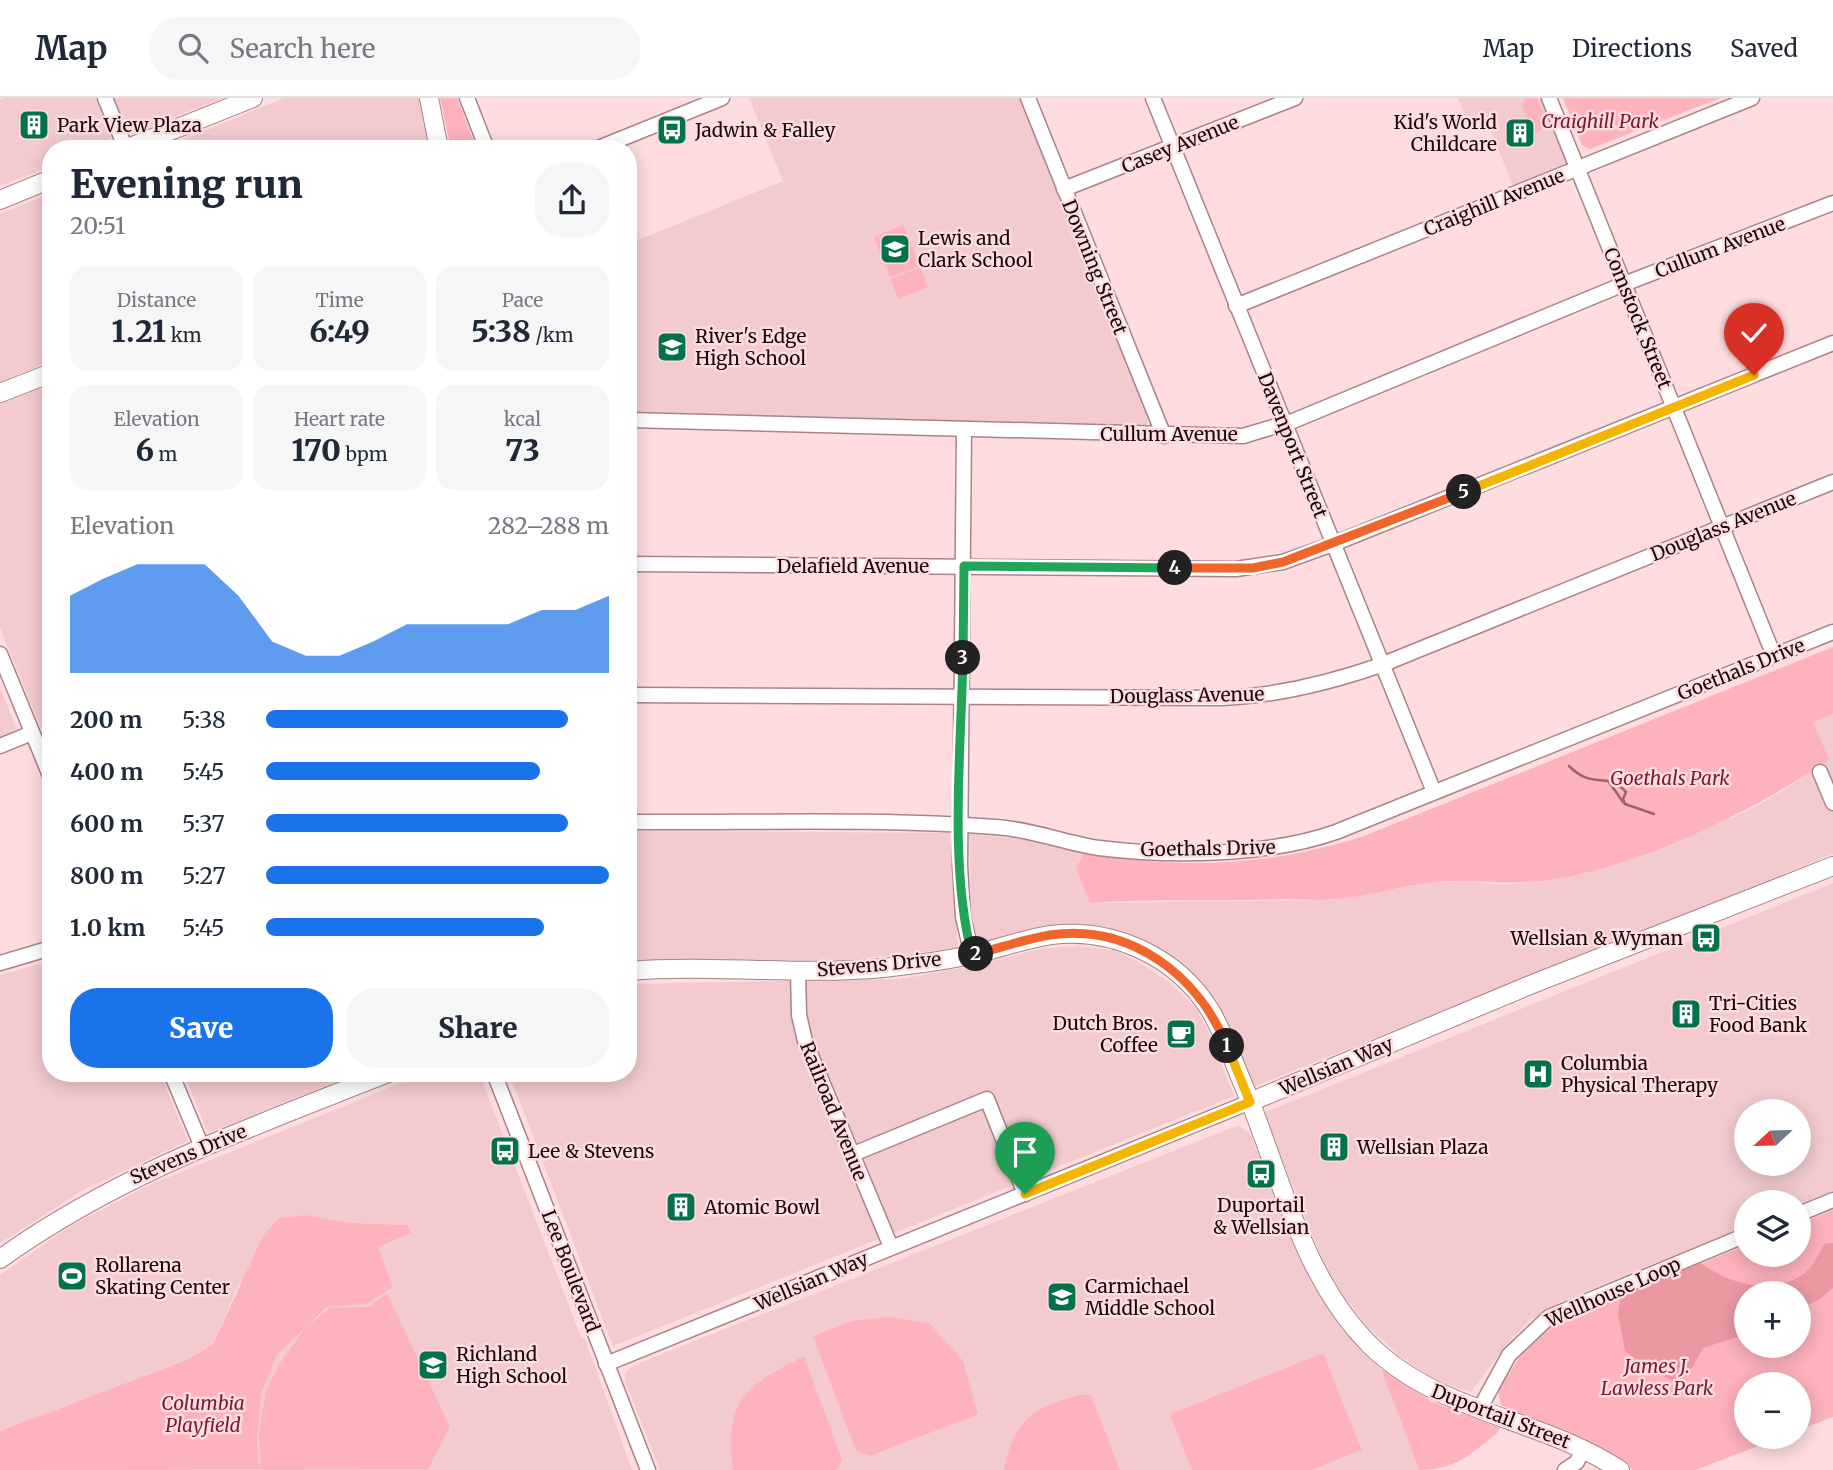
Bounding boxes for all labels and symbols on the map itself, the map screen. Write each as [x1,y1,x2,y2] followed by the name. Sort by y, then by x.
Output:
[17,108,51,142] building icon: Park View Plaza
[1541,109,1659,133] park label: Craighill Park
[1118,110,1242,178] street label: Casey Avenue
[1393,110,1497,156] place label: Kid's World Childcare
[57,113,202,137] place label: Park View Plaza
[655,113,689,147] bus stop icon: Jadwin & Falley
[1503,116,1537,150] building icon: Kid's World Childcare
[694,118,835,142] place label: Jadwin & Falley
[1420,163,1568,241] street label: Craighill Avenue
[1057,196,1133,339] street label: Downing Street
[1652,211,1789,283] street label: Cullum Avenue
[918,226,1033,272] place label: Lewis and Clark School
[878,232,912,266] school or university icon: Lewis and Clark School
[1599,244,1678,393] street label: Comstock Street
[1724,303,1784,375] pin
[695,324,806,370] place label: River's Edge High School
[655,330,689,364] school or university icon: River's Edge High School
[1253,369,1333,522] street label: Davenport Street
[1100,422,1238,446] street label: Cullum Avenue
[1446,474,1482,510] pin: 5
[1647,486,1799,566] street label: Douglass Avenue
[1158,550,1192,586] pin: 4
[777,554,929,578] street label: Delafield Avenue
[1674,633,1808,705] street label: Goethals Drive
[946,640,981,676] pin: 3
[1109,682,1265,708] street label: Douglass Avenue
[1610,766,1730,790] park label: Goethals Park
[1140,835,1276,861] street label: Goethals Drive
[1689,921,1723,955] bus stop icon: Wellsian & Wyman
[1509,926,1683,950] place label: Wellsian & Wyman
[958,936,993,972] pin: 2
[816,947,942,981] street label: Stevens Drive
[1709,991,1807,1037] place label: Tri-Cities Food Bank
[1669,997,1703,1031] building icon: Tri-Cities Food Bank
[1052,1011,1158,1057] place label: Dutch Bros. Coffee
[1164,1017,1198,1051] cafe icon: Dutch Bros. Coffee
[1210,1028,1244,1063] pin: 1
[1275,1031,1397,1101] street label: Wellsian Way
[795,1038,873,1184] street label: Railroad Avenue
[1561,1051,1718,1097] place label: Columbia Physical Therapy
[1521,1057,1555,1091] hospital icon: Columbia Physical Therapy
[1734,1099,1811,1176] north arrow
[126,1119,250,1189] street label: Stevens Drive
[995,1122,1055,1194] pin
[1317,1130,1351,1164] building icon: Wellsian Plaza
[488,1134,522,1168] bus stop icon: Lee & Stevens
[1356,1135,1488,1159] place label: Wellsian Plaza
[528,1139,654,1163] place label: Lee & Stevens
[1244,1157,1278,1191] bus stop icon: Duportail & Wellsian
[664,1190,698,1224] building icon: Atomic Bowl
[1213,1193,1310,1239] place label: Duportail & Wellsian
[703,1195,820,1219] place label: Atomic Bowl
[537,1206,605,1336] street label: Lee Boulevard
[750,1246,872,1316] street label: Wellsian Way
[1541,1251,1684,1333] street label: Wellhouse Loop
[95,1253,231,1299] place label: Rollarena Skating Center
[55,1259,89,1293] sports icon: Rollarena Skating Center
[1085,1274,1215,1320] place label: Carmichael Middle School
[1045,1280,1079,1314] school or university icon: Carmichael Middle School
[456,1342,567,1388] place label: Richland High School
[416,1348,450,1382] school or university icon: Richland High School
[1601,1354,1714,1400] park label: James J. Lawless Park
[1428,1379,1574,1454] street label: Duportail Street
[161,1391,245,1437] park label: Columbia Playfield

